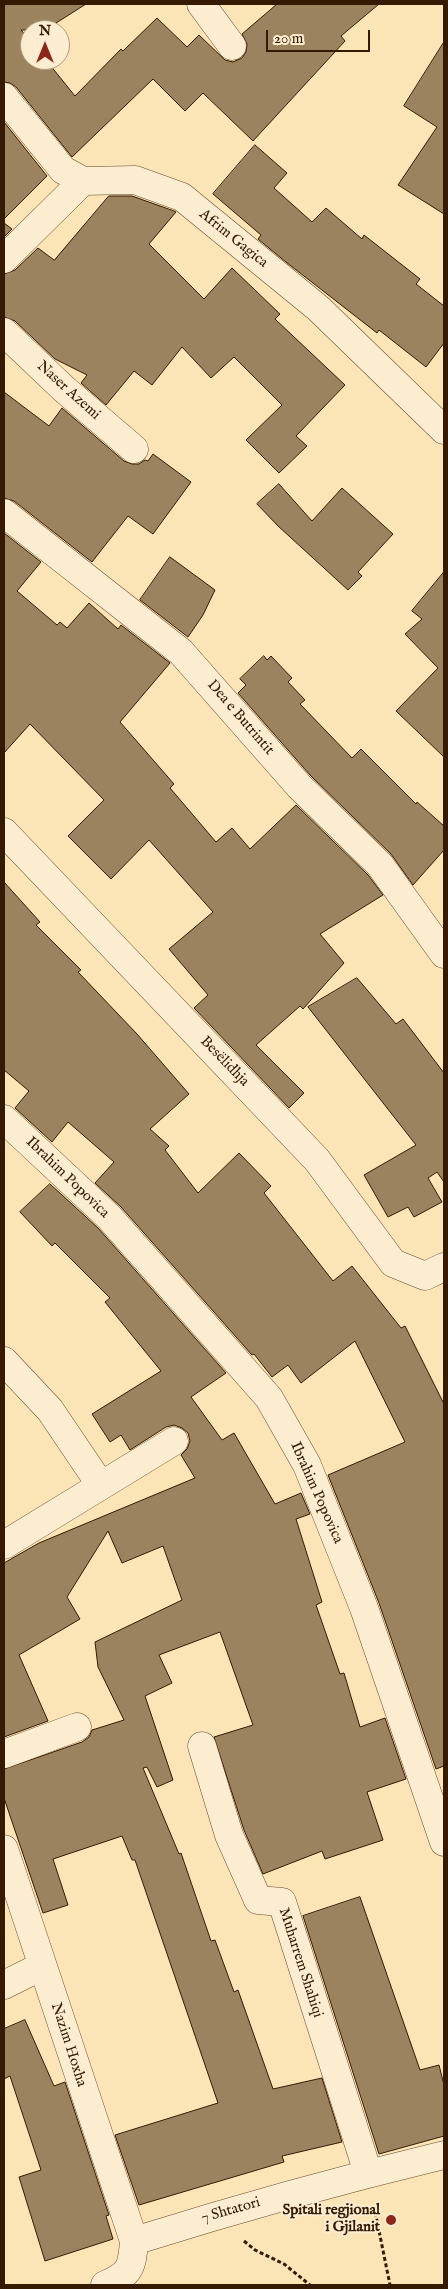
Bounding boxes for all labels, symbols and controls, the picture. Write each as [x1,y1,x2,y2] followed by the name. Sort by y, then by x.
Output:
[20,20,70,70] north arrow
[268,20,372,52] scale bar
[39,22,51,40] text: N
[274,29,303,48] text: 20 m
[195,206,271,272] street label: Afrim Gagica
[32,358,104,424] street label: Naser Azemi
[203,677,277,759] street label: Dea e Butrintit
[196,1033,252,1091] street label: Besëlidhja
[21,1134,113,1222] street label: Ibrahim Popovica
[286,1439,346,1547] street label: Ibrahim Popovica
[274,1906,326,2020] street label: Muharrem Shahiqi
[46,2001,90,2089] street label: Nazim Hoxha
[200,2194,262,2228] street label: 7 Shtatori
[283,2202,380,2237] place label: Spitali regjional i Gjilanit
[384,2213,398,2227] marker: Spitali regjional i Gjilanit

